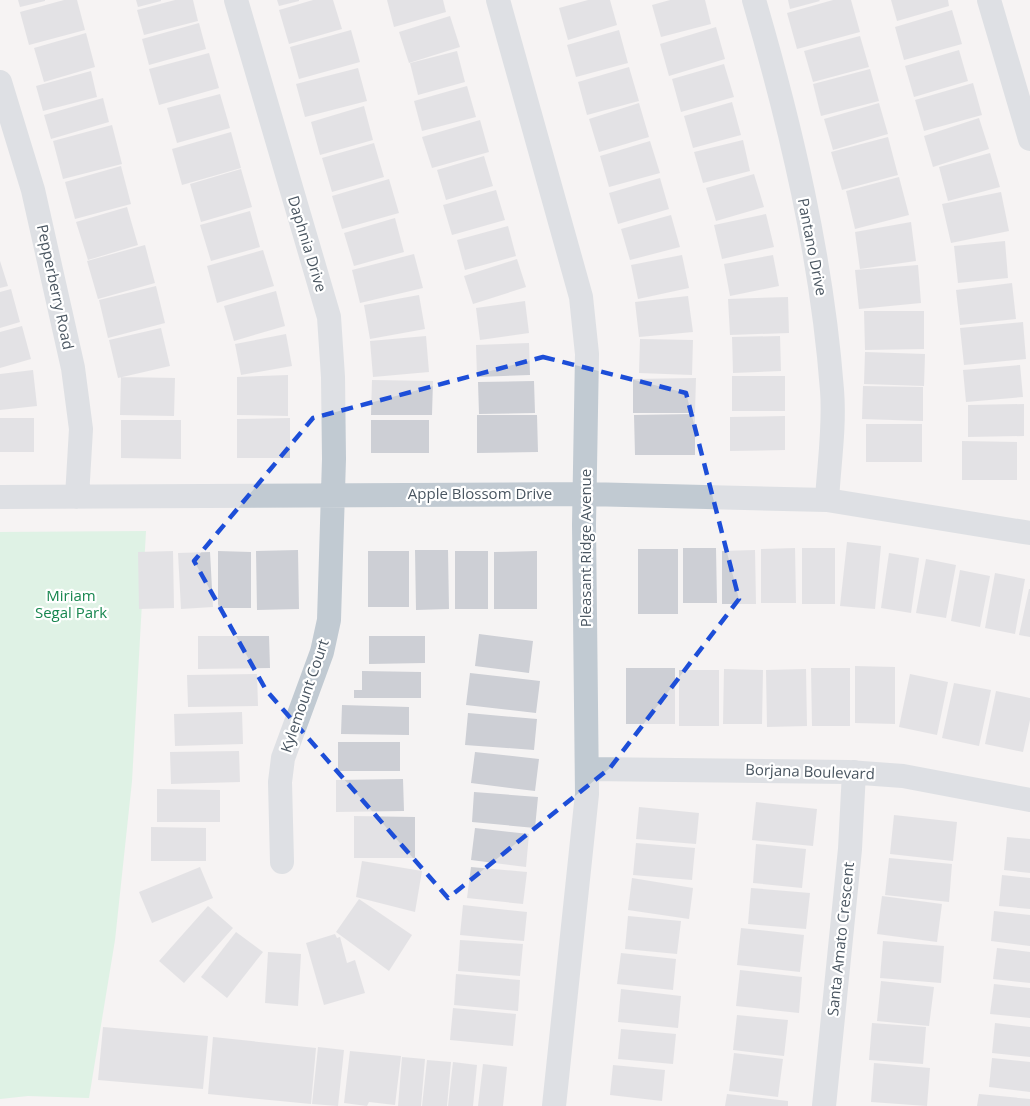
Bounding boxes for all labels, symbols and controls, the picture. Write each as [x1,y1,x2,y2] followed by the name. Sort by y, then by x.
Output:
[284,193,332,294] street label: Daphnia Drive
[794,196,832,297] street label: Pantano Drive
[33,222,79,351] street label: Pepperberry Road
[575,469,595,627] street label: Pleasant Ridge Avenue
[408,483,552,503] street label: Apple Blossom Drive
[35,585,107,622] park label: Miriam Segal Park
[275,636,333,755] street label: Kylemount Court
[745,759,875,783] street label: Borjana Boulevard
[822,861,858,1017] street label: Santa Amato Crescent

